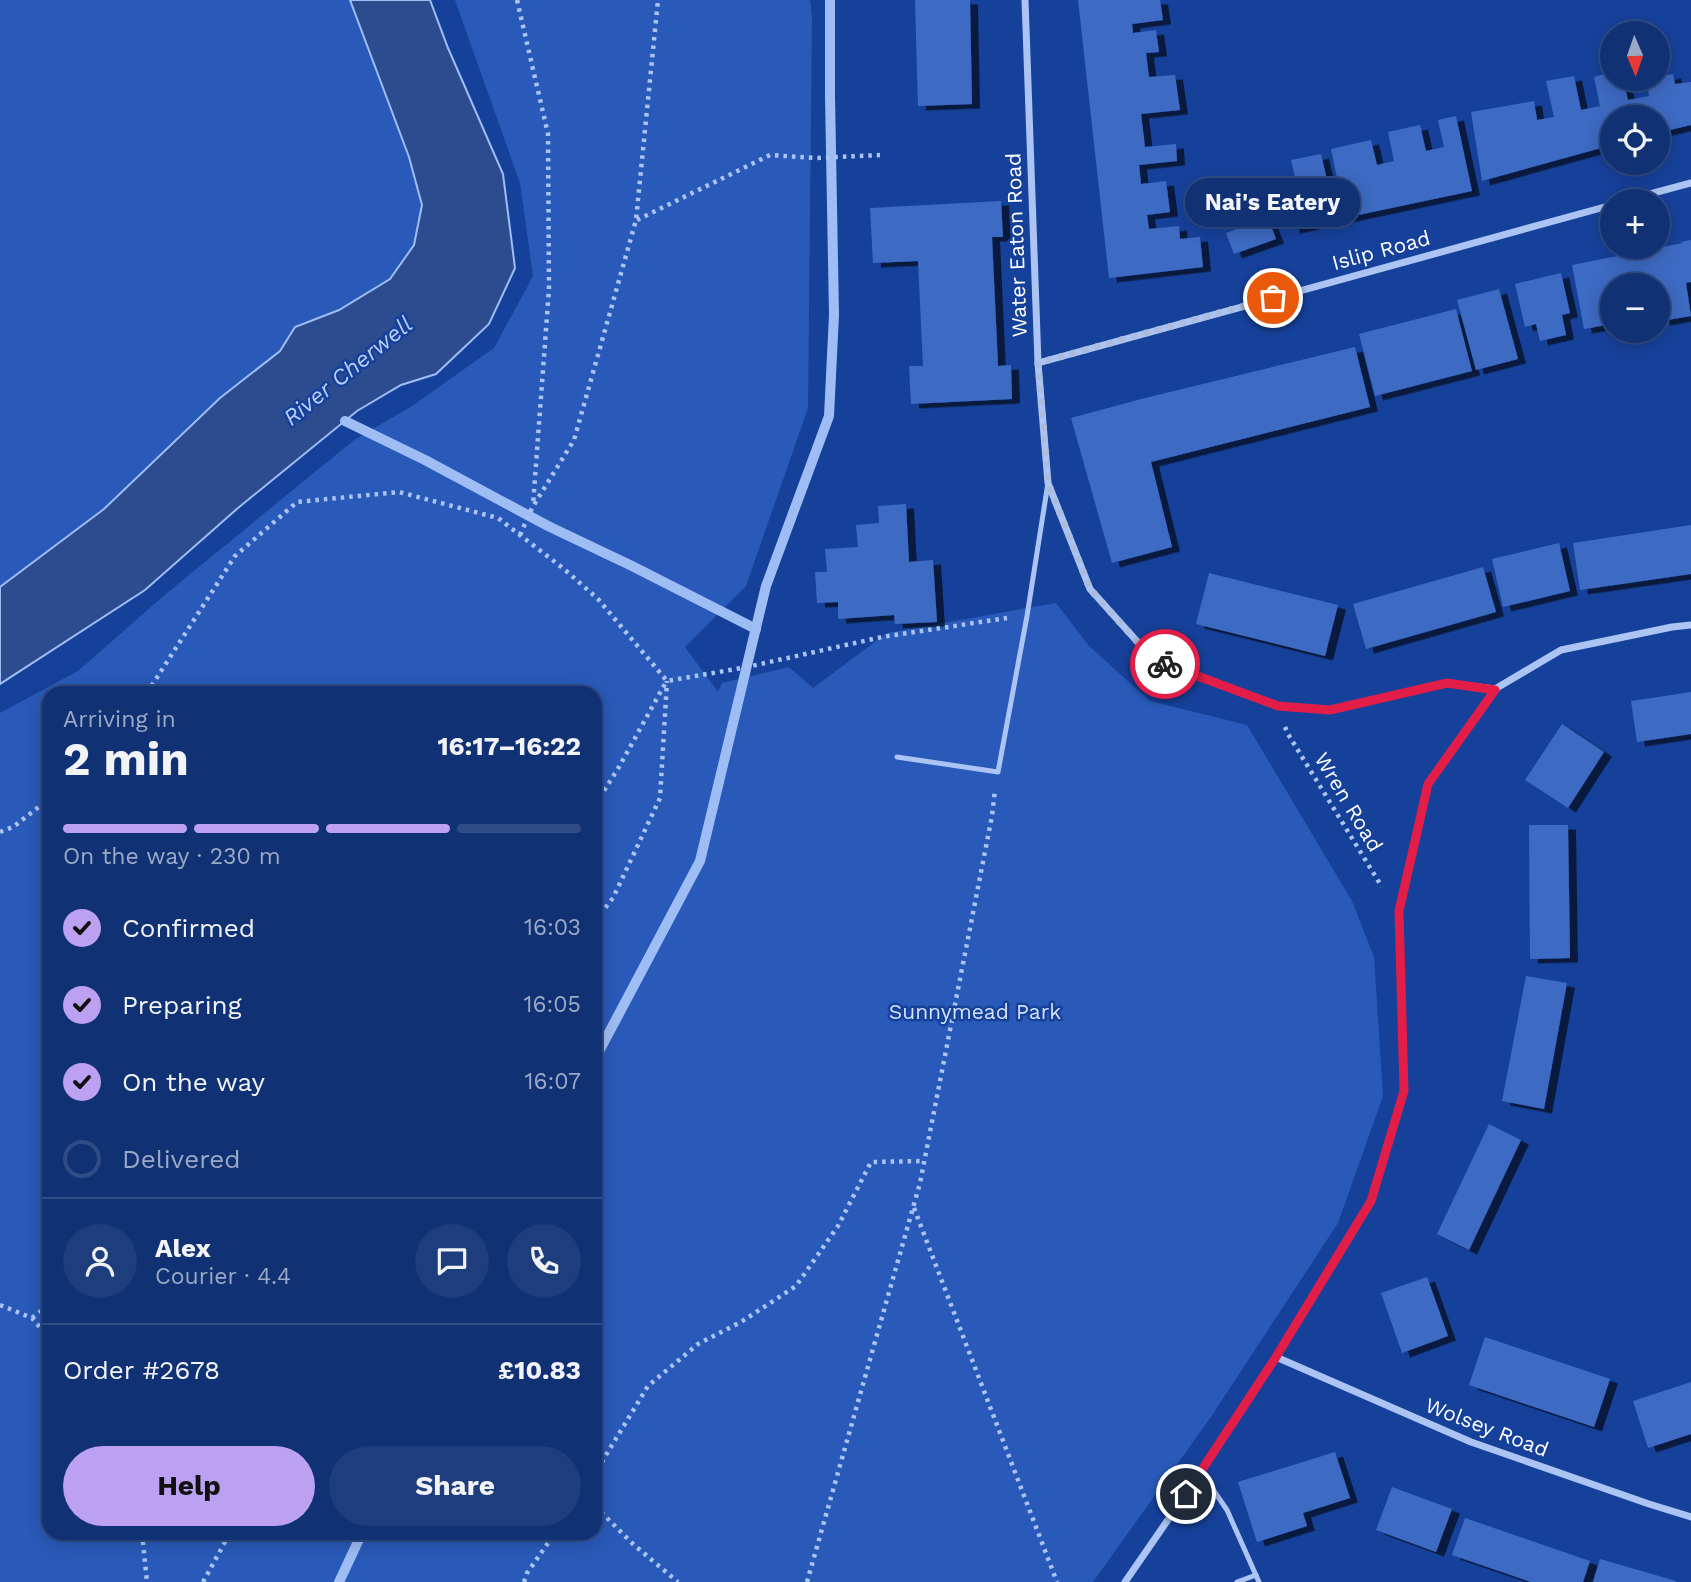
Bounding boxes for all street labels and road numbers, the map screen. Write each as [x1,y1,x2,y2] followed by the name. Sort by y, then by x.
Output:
[1000,152,1032,338] street label: Water Eaton Road
[1329,225,1433,275] street label: Islip Road
[1310,748,1388,856] street label: Wren Road
[1422,1392,1552,1462] street label: Wolsey Road

